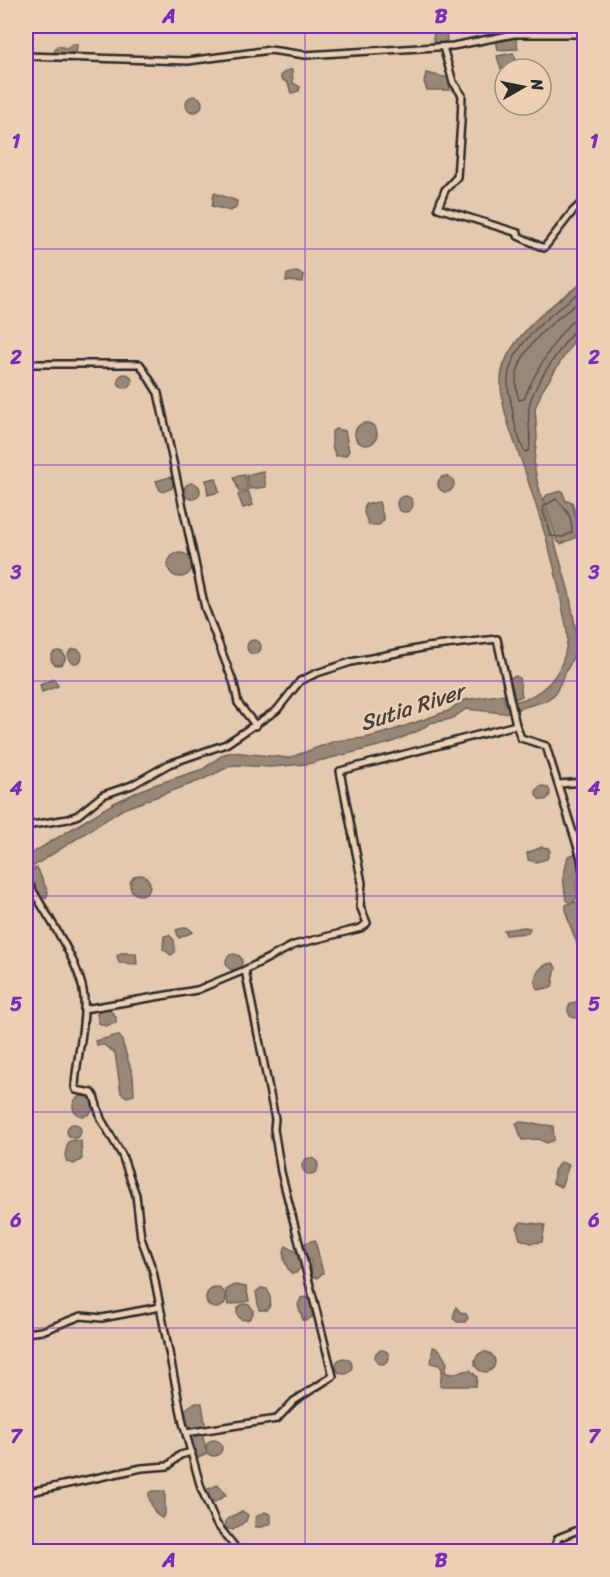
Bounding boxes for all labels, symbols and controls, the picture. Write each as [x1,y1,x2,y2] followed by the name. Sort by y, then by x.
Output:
[161,0,176,34] text: A
[435,0,448,34] text: B
[493,57,553,117] north arrow
[522,76,553,93] text: N
[12,124,21,159] text: 1
[590,124,599,159] text: 1
[9,340,22,375] text: 2
[587,340,600,375] text: 2
[10,555,22,590] text: 3
[588,555,600,590] text: 3
[355,671,473,742] water label: Sutia River
[9,771,23,806] text: 4
[587,771,601,806] text: 4
[10,987,22,1022] text: 5
[588,987,600,1022] text: 5
[9,1203,22,1238] text: 6
[587,1203,600,1238] text: 6
[10,1419,23,1454] text: 7
[588,1419,601,1454] text: 7
[161,1543,176,1577] text: A
[435,1543,448,1577] text: B

